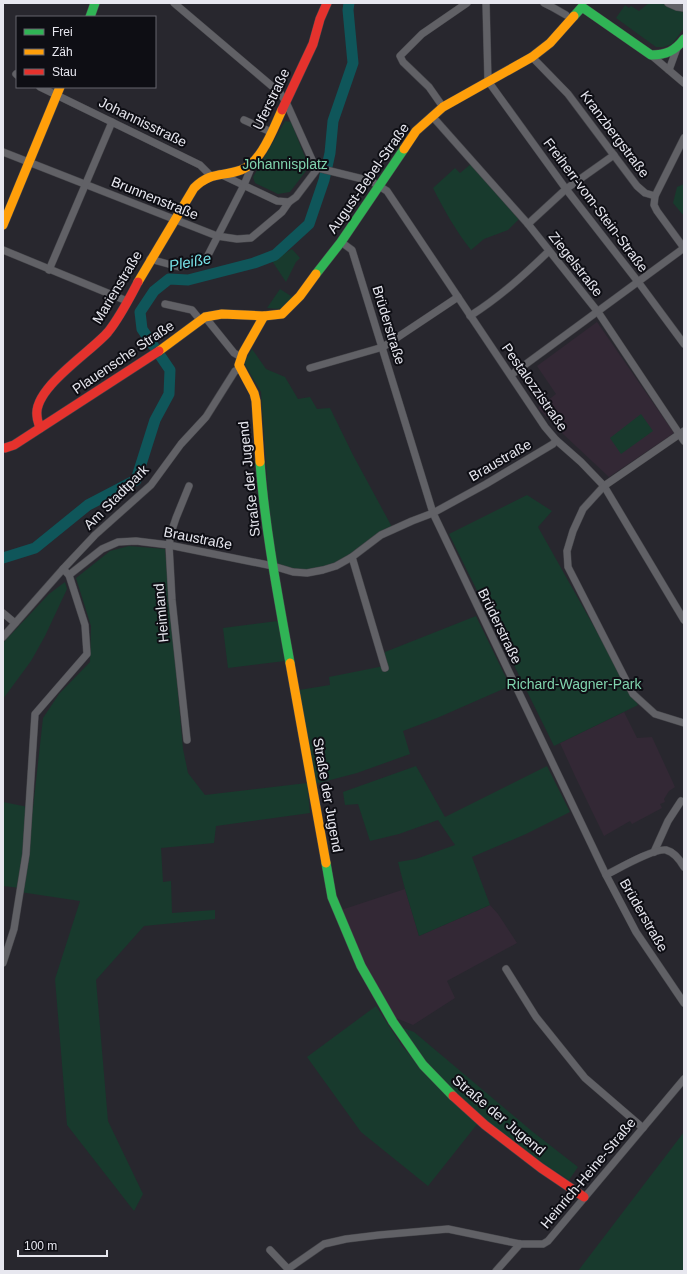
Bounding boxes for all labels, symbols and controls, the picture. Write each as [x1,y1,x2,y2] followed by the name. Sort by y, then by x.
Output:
[16,16,156,88] legend
[52,25,73,39] text: Frei
[52,45,73,59] text: Zäh
[52,65,77,79] text: Stau
[249,66,293,132] street label: Uferstraße
[577,88,653,181] street label: Kranzbergstraße
[96,94,190,150] street label: Johannisstraße
[324,120,412,236] street label: August-Bebel-Straße
[540,135,652,275] street label: Freiherr-vom-Stein-Straße
[242,156,328,172] park label: Johannisplatz
[109,173,201,223] street label: Brunnenstraße
[546,228,606,300] street label: Ziegelstraße
[89,247,145,326] street label: Marienstraße
[167,249,212,274] water label: Pleiße
[369,284,409,367] street label: Brüderstraße
[69,317,177,397] street label: Plauensche Straße
[499,340,571,434] street label: Pestalozzistraße
[235,420,263,538] street label: Straße der Jugend
[466,436,534,484] street label: Braustraße
[80,461,152,533] street label: Am Stadtpark
[162,524,234,553] street label: Braustraße
[150,583,172,643] street label: Heimland
[475,586,525,666] street label: Brüderstraße
[507,676,642,692] park label: Richard-Wagner-Park
[310,737,346,853] street label: Straße der Jugend
[617,876,671,955] street label: Brüderstraße
[449,1072,549,1158] street label: Straße der Jugend
[537,1114,639,1231] street label: Heinrich-Heine-Straße
[18,1232,107,1258] scale bar
[24,1239,57,1253] text: 100 m

